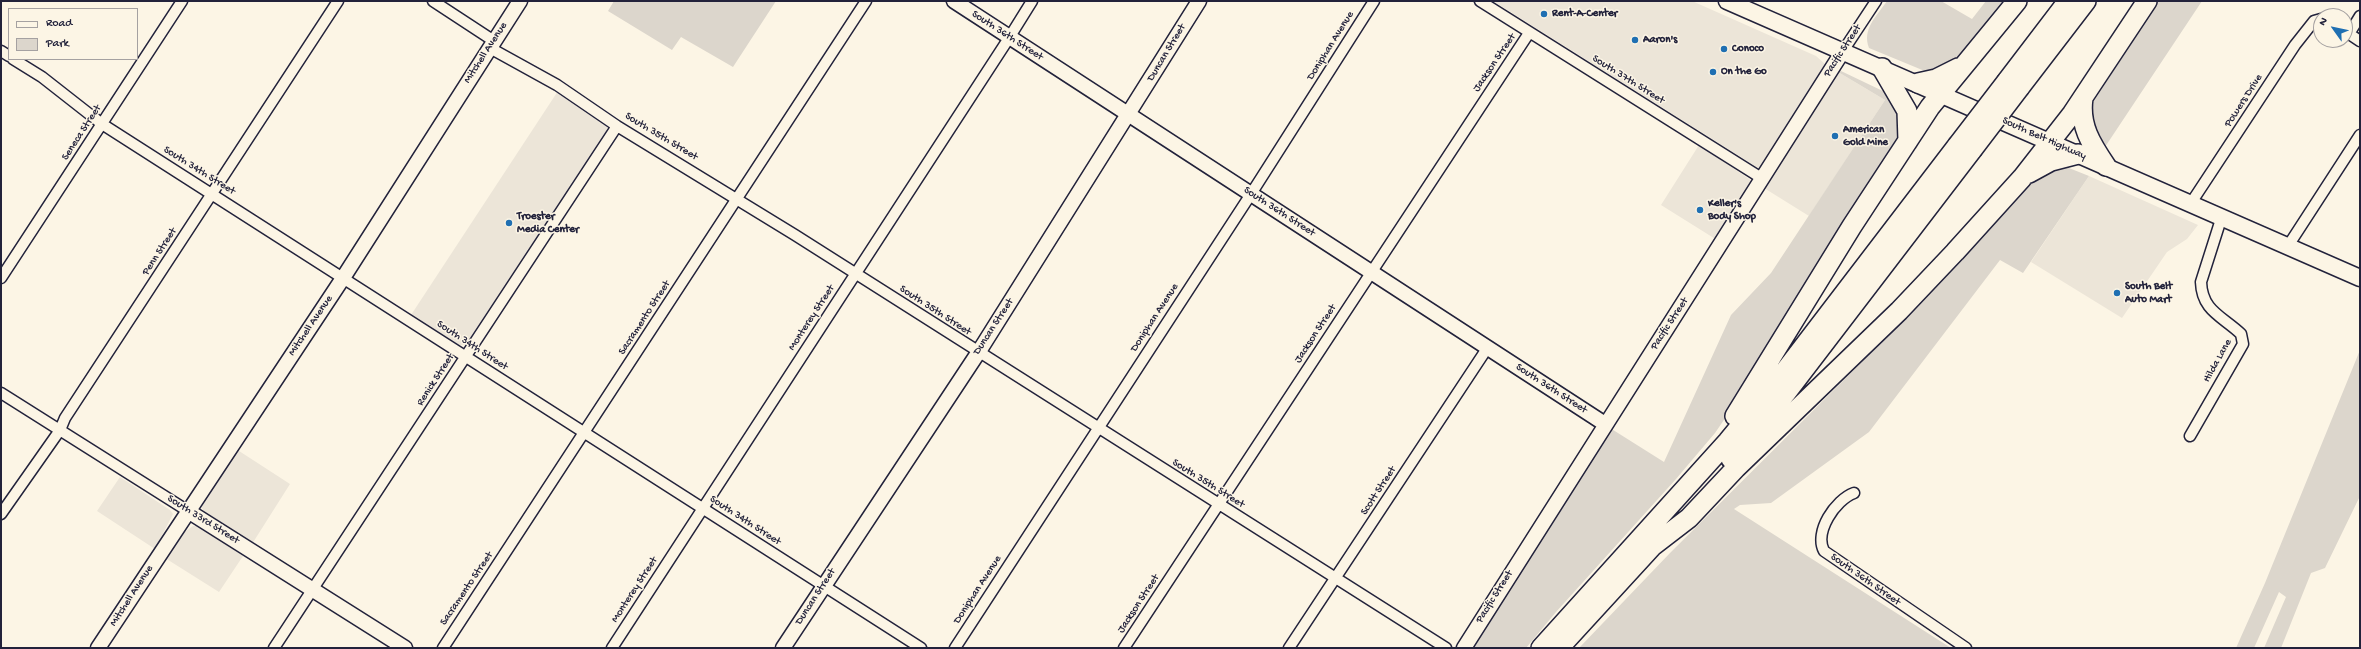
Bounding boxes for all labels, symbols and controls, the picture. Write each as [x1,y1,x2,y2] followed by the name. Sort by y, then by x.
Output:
[1552,7,1617,21] place label: Rent-A-Center
[8,8,138,60] legend
[969,8,1045,64] street label: South 36th Street
[2313,8,2353,48] north arrow
[1305,9,1357,83] street label: Doniphan Avenue
[1539,9,1549,19] marker: Rent-A-Center
[2317,16,2331,28] text: N
[46,17,72,31] text: Road
[461,20,511,86] street label: Mitchell Avenue
[1145,22,1189,84] street label: Duncan Street
[1821,22,1865,80] street label: Pacific Street
[1471,31,1519,95] street label: Jackson Street
[1643,33,1677,47] place label: Aaron's
[1630,35,1640,45] marker: Aaron's
[46,37,69,51] text: Park
[1732,42,1764,56] place label: Conoco
[1719,44,1729,54] marker: Conoco
[1589,52,1667,108] street label: South 37th Street
[1721,65,1767,79] place label: On the Go
[1708,67,1718,77] marker: On the Go
[2222,72,2266,130] street label: Powers Drive
[59,103,105,163] street label: Seneca Street
[622,110,700,164] street label: South 35th Street
[2000,115,2088,163] street label: South Belt Highway
[1843,123,1888,149] place label: American Gold Mine
[1830,131,1840,141] marker: American Gold Mine
[161,144,237,198] street label: South 34th Street
[1241,184,1317,240] street label: South 36th Street
[1708,197,1756,223] place label: Keller's Body Shop
[1695,205,1705,215] marker: Keller's Body Shop
[517,210,579,236] place label: Troester Media Center
[504,218,514,228] marker: Troester Media Center
[140,226,180,278] street label: Penn Street
[616,278,674,358] street label: Sacramento Street
[2125,280,2172,306] place label: South Belt Auto Mart
[1128,281,1182,355] street label: Doniphan Avenue
[786,283,838,353] street label: Monterey Street
[897,283,973,339] street label: South 35th Street
[2112,288,2122,298] marker: South Belt Auto Mart
[286,293,336,359] street label: Mitchell Avenue
[1648,295,1692,353] street label: Pacific Street
[971,296,1017,358] street label: Duncan Street
[1292,302,1340,366] street label: Jackson Street
[434,318,510,374] street label: South 34th Street
[2201,337,2235,385] street label: Hilda Lane
[414,351,458,409] street label: Renick Street
[1513,361,1589,417] street label: South 36th Street
[1169,456,1247,512] street label: South 35th Street
[1358,464,1400,518] street label: Scott Street
[164,492,242,548] street label: South 33rd Street
[707,493,783,549] street label: South 34th Street
[438,550,496,628] street label: Sacramento Street
[1827,551,1903,609] street label: South 36th Street
[951,553,1005,627] street label: Doniphan Avenue
[609,555,661,625] street label: Monterey Street
[107,563,157,629] street label: Mitchell Avenue
[793,566,839,628] street label: Duncan Street
[1474,568,1516,626] street label: Pacific Street
[1115,572,1163,636] street label: Jackson Street

